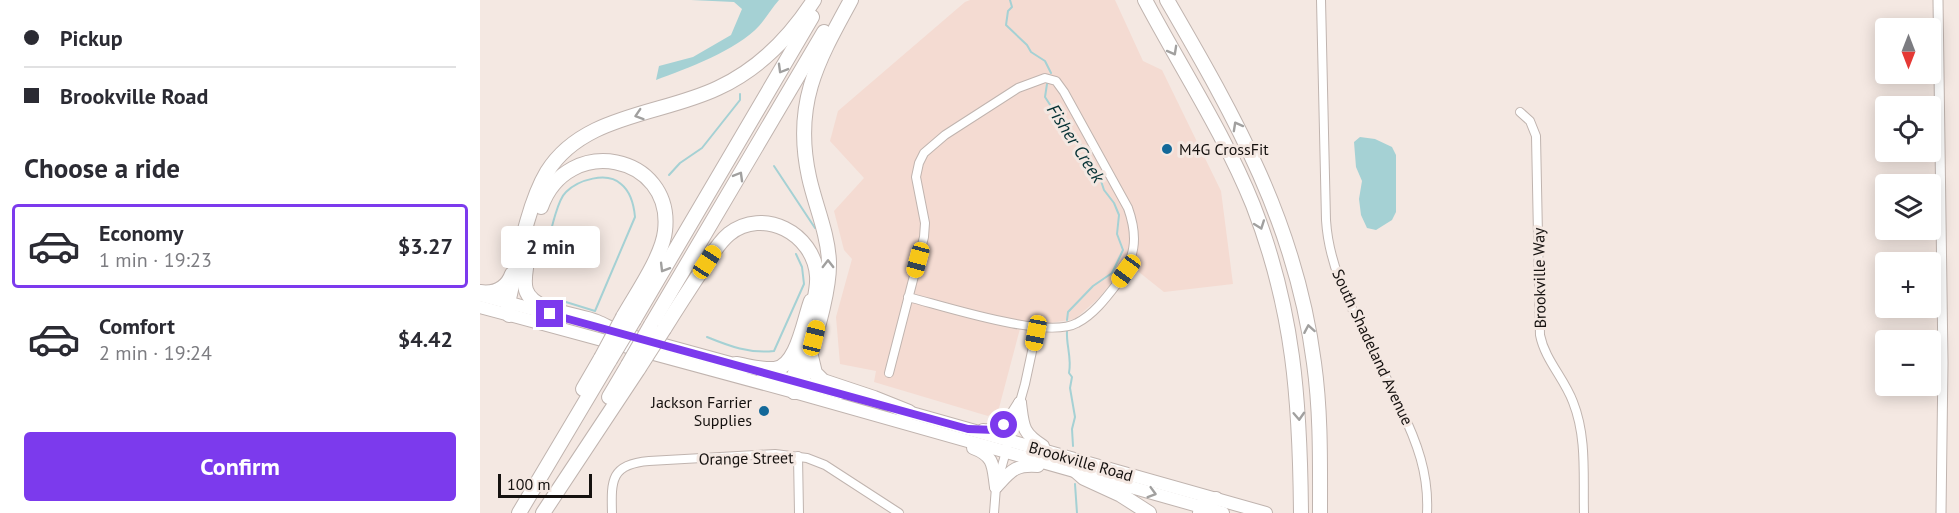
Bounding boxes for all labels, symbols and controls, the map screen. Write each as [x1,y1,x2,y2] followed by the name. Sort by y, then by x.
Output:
[1875,18,1941,84] north arrow
[1875,18,1941,396] map controls
[60,24,123,52] text: Pickup
[1166,45,1177,55] one-way arrow
[778,63,789,73] one-way arrow
[60,82,208,110] text: Brookville Road
[1875,96,1941,162] button: locate
[1042,99,1110,187] water label: Fisher Creek
[634,108,645,120] one-way arrow
[1233,122,1244,133] one-way arrow
[1179,139,1269,159] place label: M4G CrossFit
[1160,142,1174,156] marker: M4G CrossFit
[24,151,180,185] text: Choose a ride
[732,172,743,182] one-way arrow
[1875,174,1941,240] button: layers
[27,219,81,273] icon: car
[99,219,183,247] text: Economy
[1253,220,1266,230] one-way arrow
[500,227,599,269] callout: 2 min
[1528,227,1550,329] street label: Brookville Way
[398,232,453,260] text: $3.27
[526,234,575,260] text: 2 min
[905,240,931,280] car
[690,242,724,282] car
[99,247,212,273] text: 1 min · 19:23
[1108,251,1144,291] car
[1875,252,1941,318] button: +
[822,260,834,269] one-way arrow
[660,262,672,272] one-way arrow
[1328,266,1418,428] street label: South Shadeland Avenue
[536,300,563,327] route end
[27,312,81,366] icon: car
[99,312,175,340] text: Comfort
[1024,314,1048,352] car
[801,318,827,358] car
[398,325,453,353] text: $4.42
[1303,325,1316,335] one-way arrow
[1875,330,1941,396] button: −
[99,340,212,366] text: 2 min · 19:24
[650,392,753,430] place label: Jackson Farrier Supplies
[757,404,771,418] marker: Jackson Farrier Supplies
[990,411,1017,438] route start
[1293,411,1306,420] one-way arrow
[24,432,456,501] button: Confirm
[1027,437,1135,485] street label: Brookville Road
[698,447,794,469] street label: Orange Street
[498,471,592,498] scale bar
[507,474,550,494] text: 100 m
[1146,486,1157,498] one-way arrow

